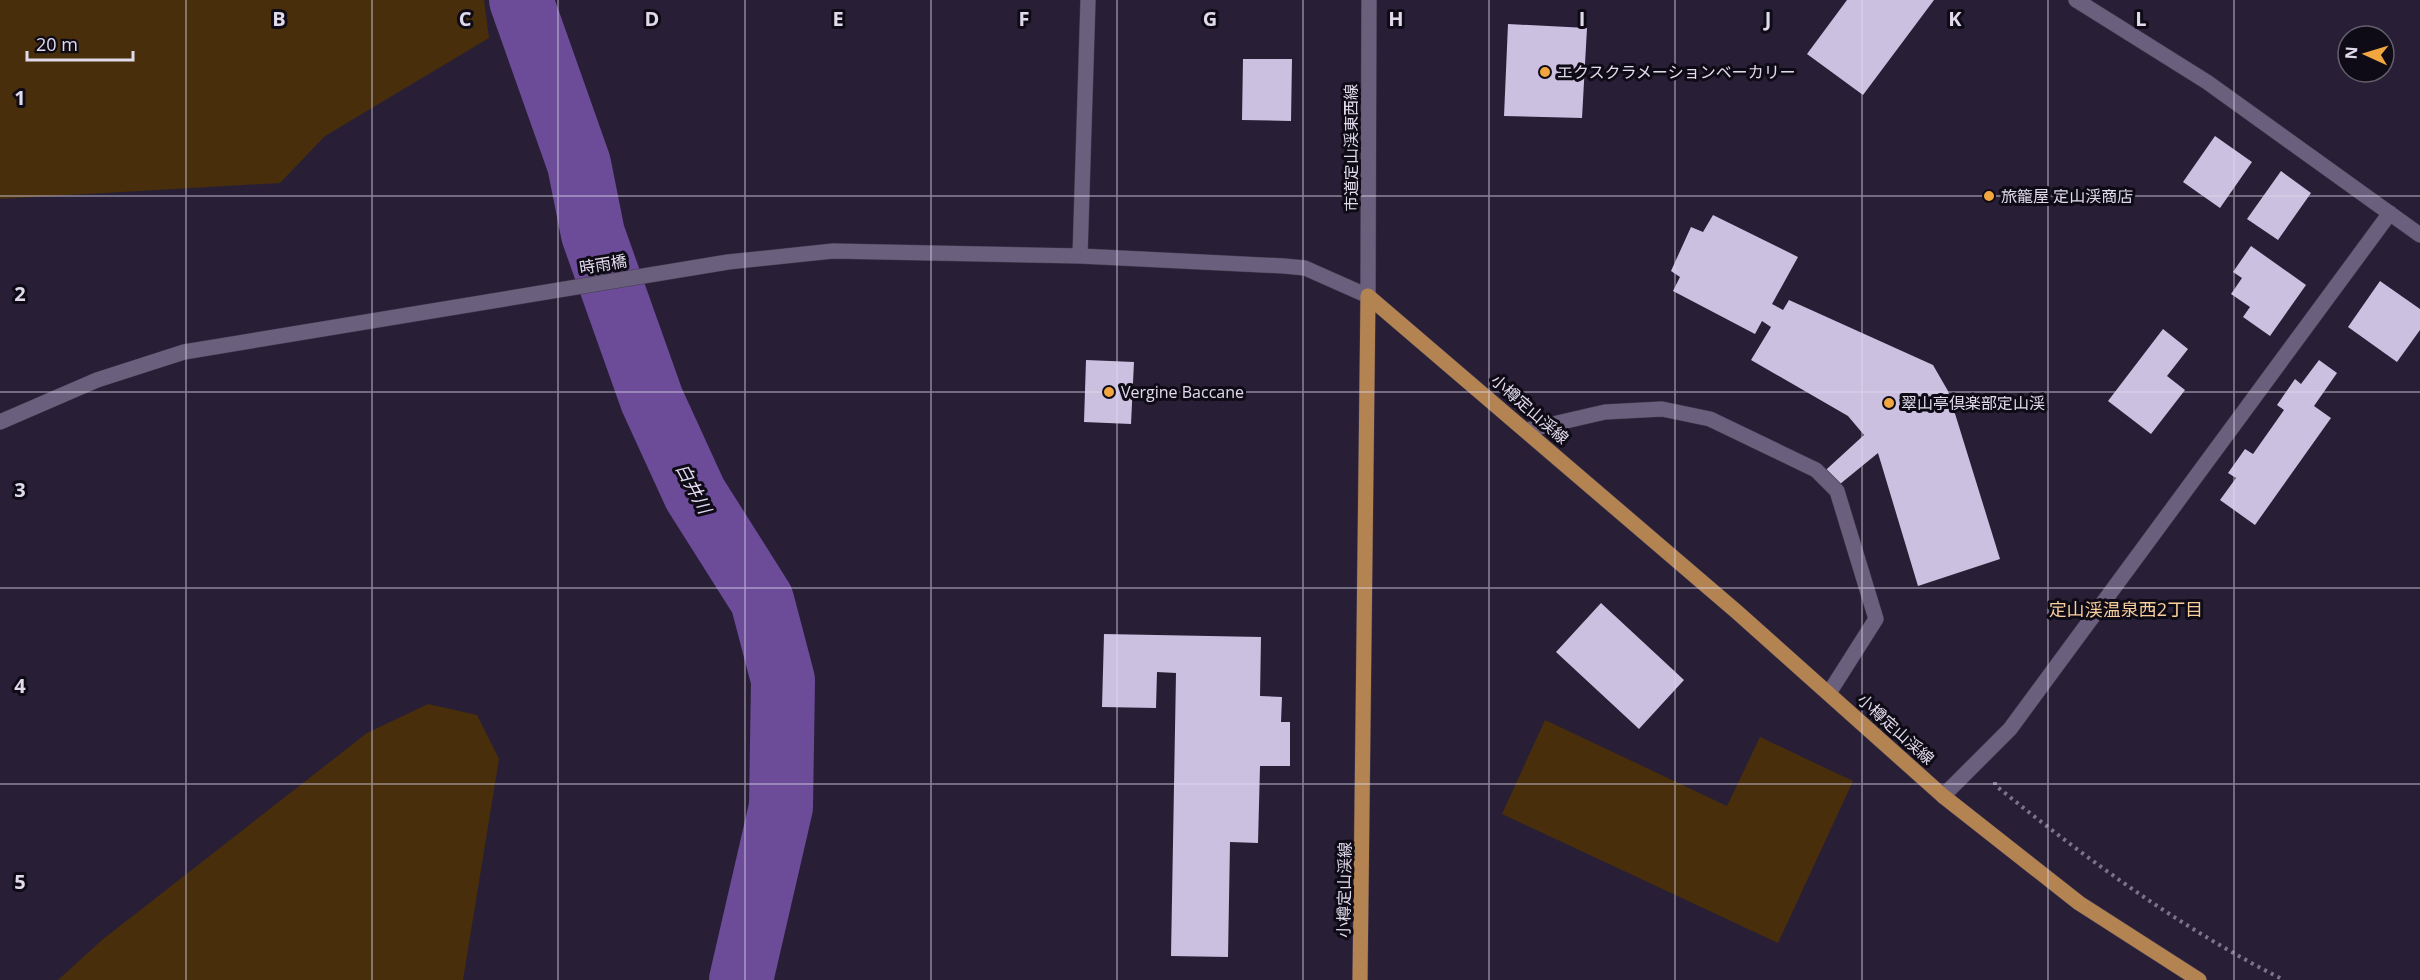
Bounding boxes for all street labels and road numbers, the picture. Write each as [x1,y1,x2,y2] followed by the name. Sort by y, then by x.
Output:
[1340,84,1362,212] street label: 市道定山渓東西線
[578,249,628,279] street label: 時雨橋
[1487,369,1573,449] street label: 小樽定山渓線
[1853,689,1939,769] street label: 小樽定山渓線
[1332,842,1356,938] street label: 小樽定山渓線

